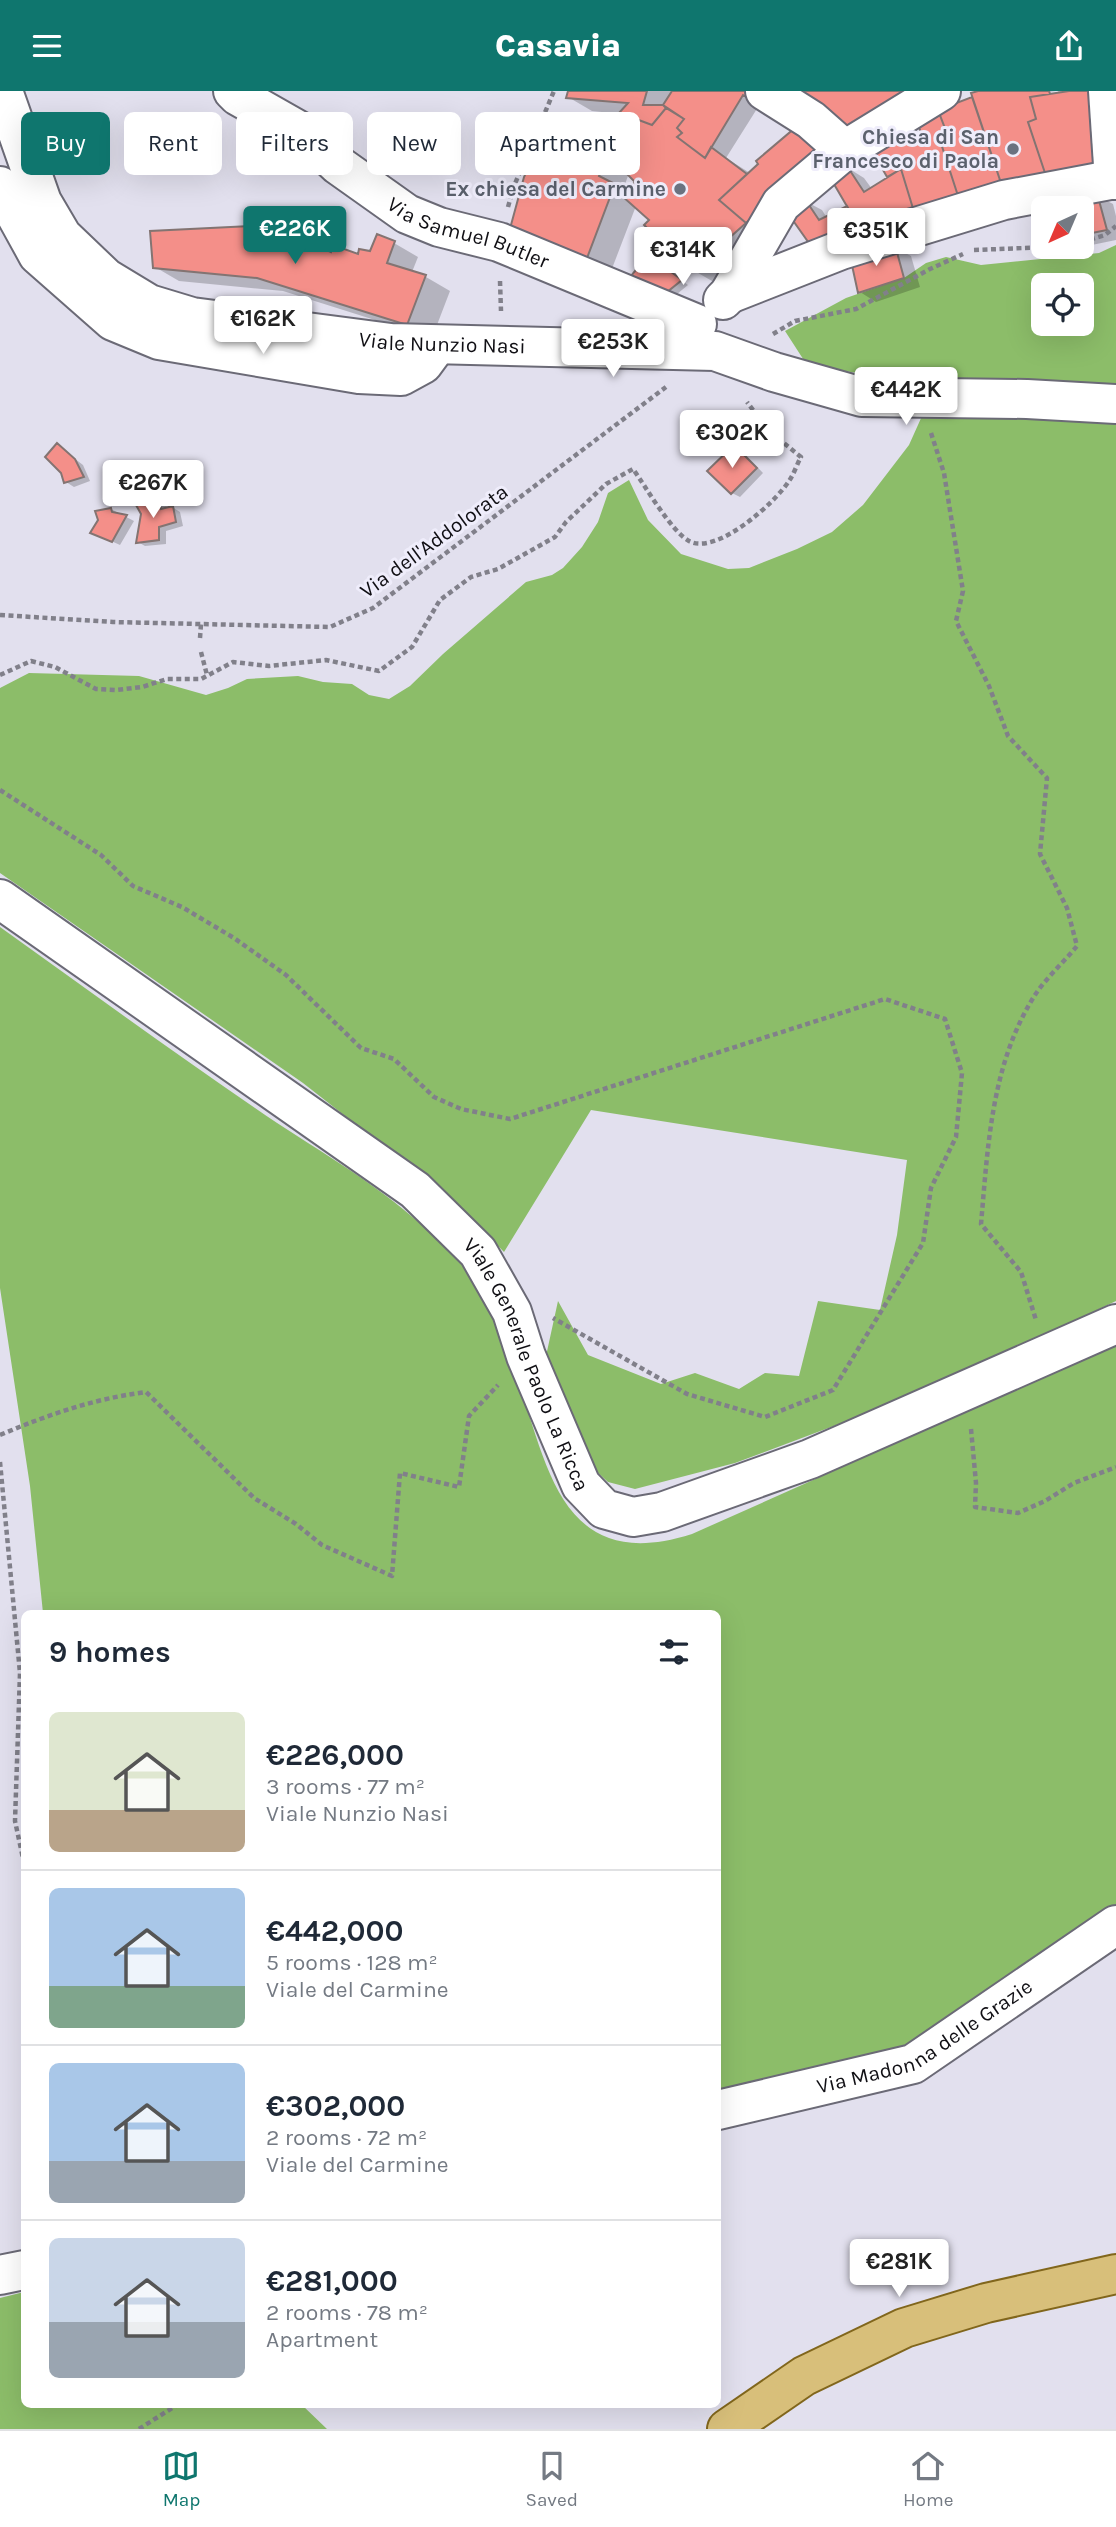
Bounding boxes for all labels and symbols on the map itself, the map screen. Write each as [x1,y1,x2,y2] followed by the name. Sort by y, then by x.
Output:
[812,125,999,173] place label: Chiesa di San Francesco di Paola
[1005,141,1021,157] marker: Chiesa di San Francesco di Paola
[445,177,666,201] place label: Ex chiesa del Carmine
[672,181,688,197] marker: Ex chiesa del Carmine
[383,192,553,274] street label: Via Samuel Butler
[1031,196,1094,259] north arrow
[246,207,344,266] pin: €226K
[827,209,925,268] pin: €351K
[634,227,732,287] pin: €314K
[214,296,312,356] pin: €162K
[564,320,662,379] pin: €253K
[357,327,526,358] street label: Viale Nunzio Nasi
[857,367,955,427] pin: €442K
[683,411,781,470] pin: €302K
[104,461,202,520] pin: €267K
[355,479,513,603] street label: Via dell'Addolorata
[459,1233,594,1495] street label: Viale Generale Paolo La Ricca
[814,1974,1037,2098] street label: Via Madonna delle Grazie
[850,2239,948,2299] pin: €281K

